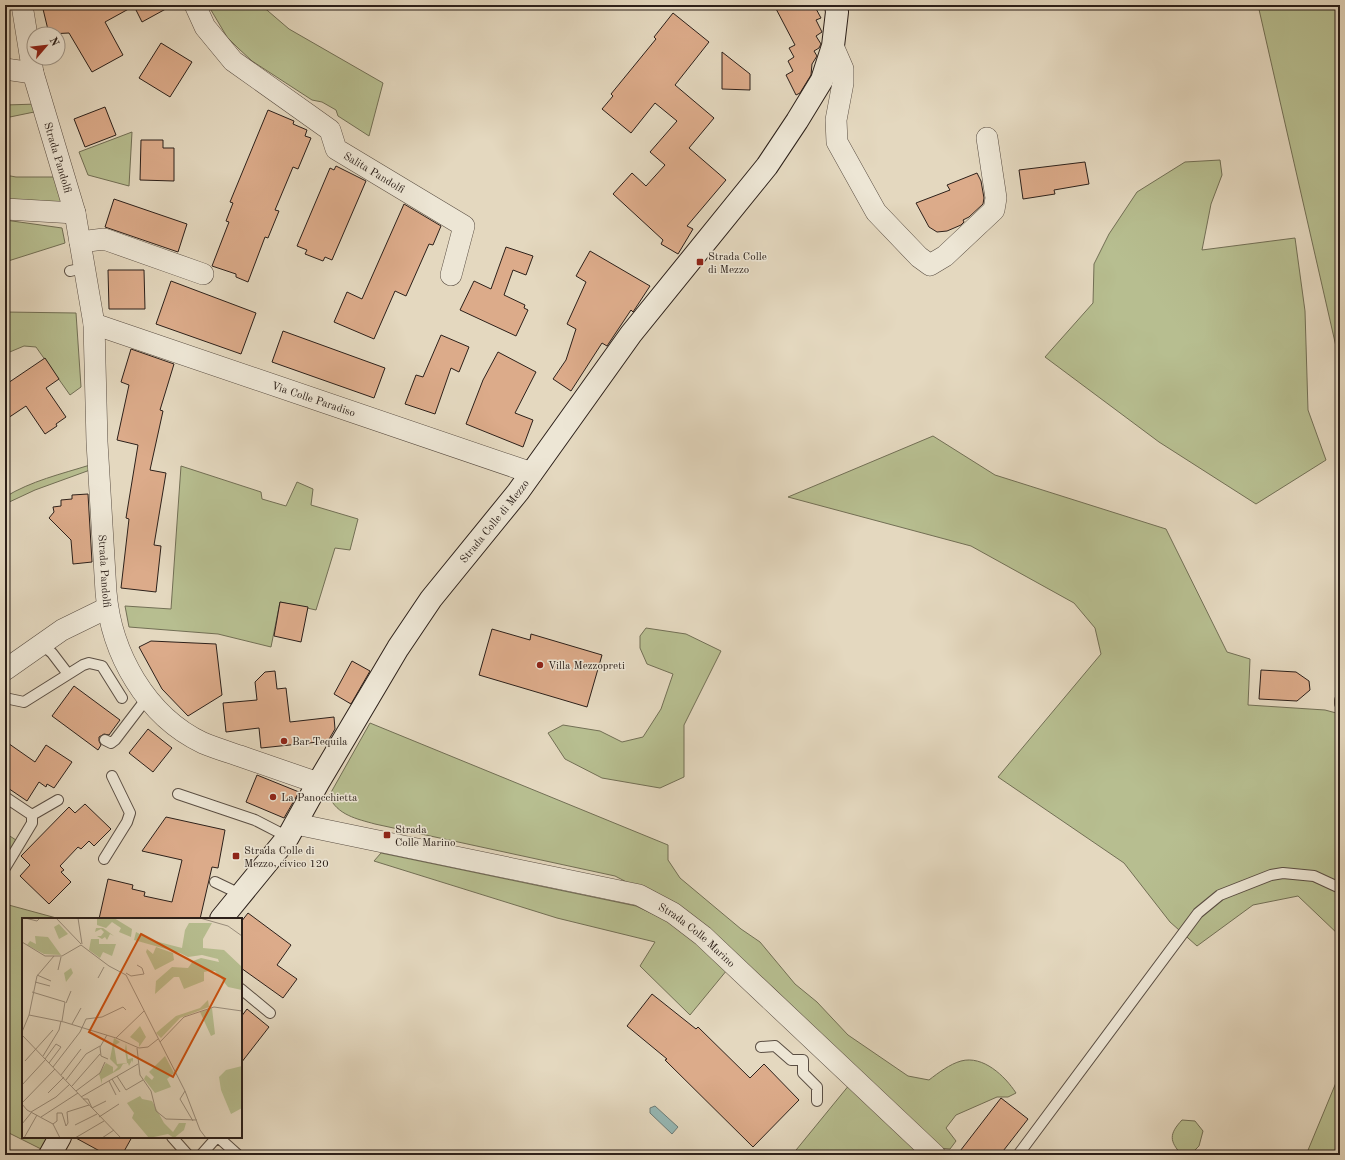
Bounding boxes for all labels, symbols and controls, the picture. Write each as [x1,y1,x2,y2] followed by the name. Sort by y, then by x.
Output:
[26,26,66,66] north arrow
[47,36,61,49] text: N
[41,121,73,195] street label: Strada Pandolfi
[341,151,406,196] street label: Salita Pandolfi
[708,252,767,276] place label: Strada Colle di Mezzo
[695,257,705,267] marker: Strada Colle di Mezzo
[270,381,357,419] street label: Via Colle Paradiso
[459,478,532,566] street label: Strada Colle di Mezzo
[96,534,112,609] street label: Strada Pandolfi
[535,660,545,670] marker: Villa Mezzopreti
[548,661,625,672] place label: Villa Mezzopreti
[279,736,289,746] marker: Bar Tequila
[292,737,348,748] place label: Bar Tequila
[268,792,278,802] marker: La Panocchietta
[281,793,358,804] place label: La Panocchietta
[395,825,455,849] place label: Strada Colle Marino
[382,830,392,840] marker: Strada Colle Marino
[244,846,329,870] place label: Strada Colle di Mezzo, civico 120
[231,851,241,861] marker: Strada Colle di Mezzo, civico 120
[656,902,736,970] street label: Strada Colle Marino
[22,918,242,1138] inset map

